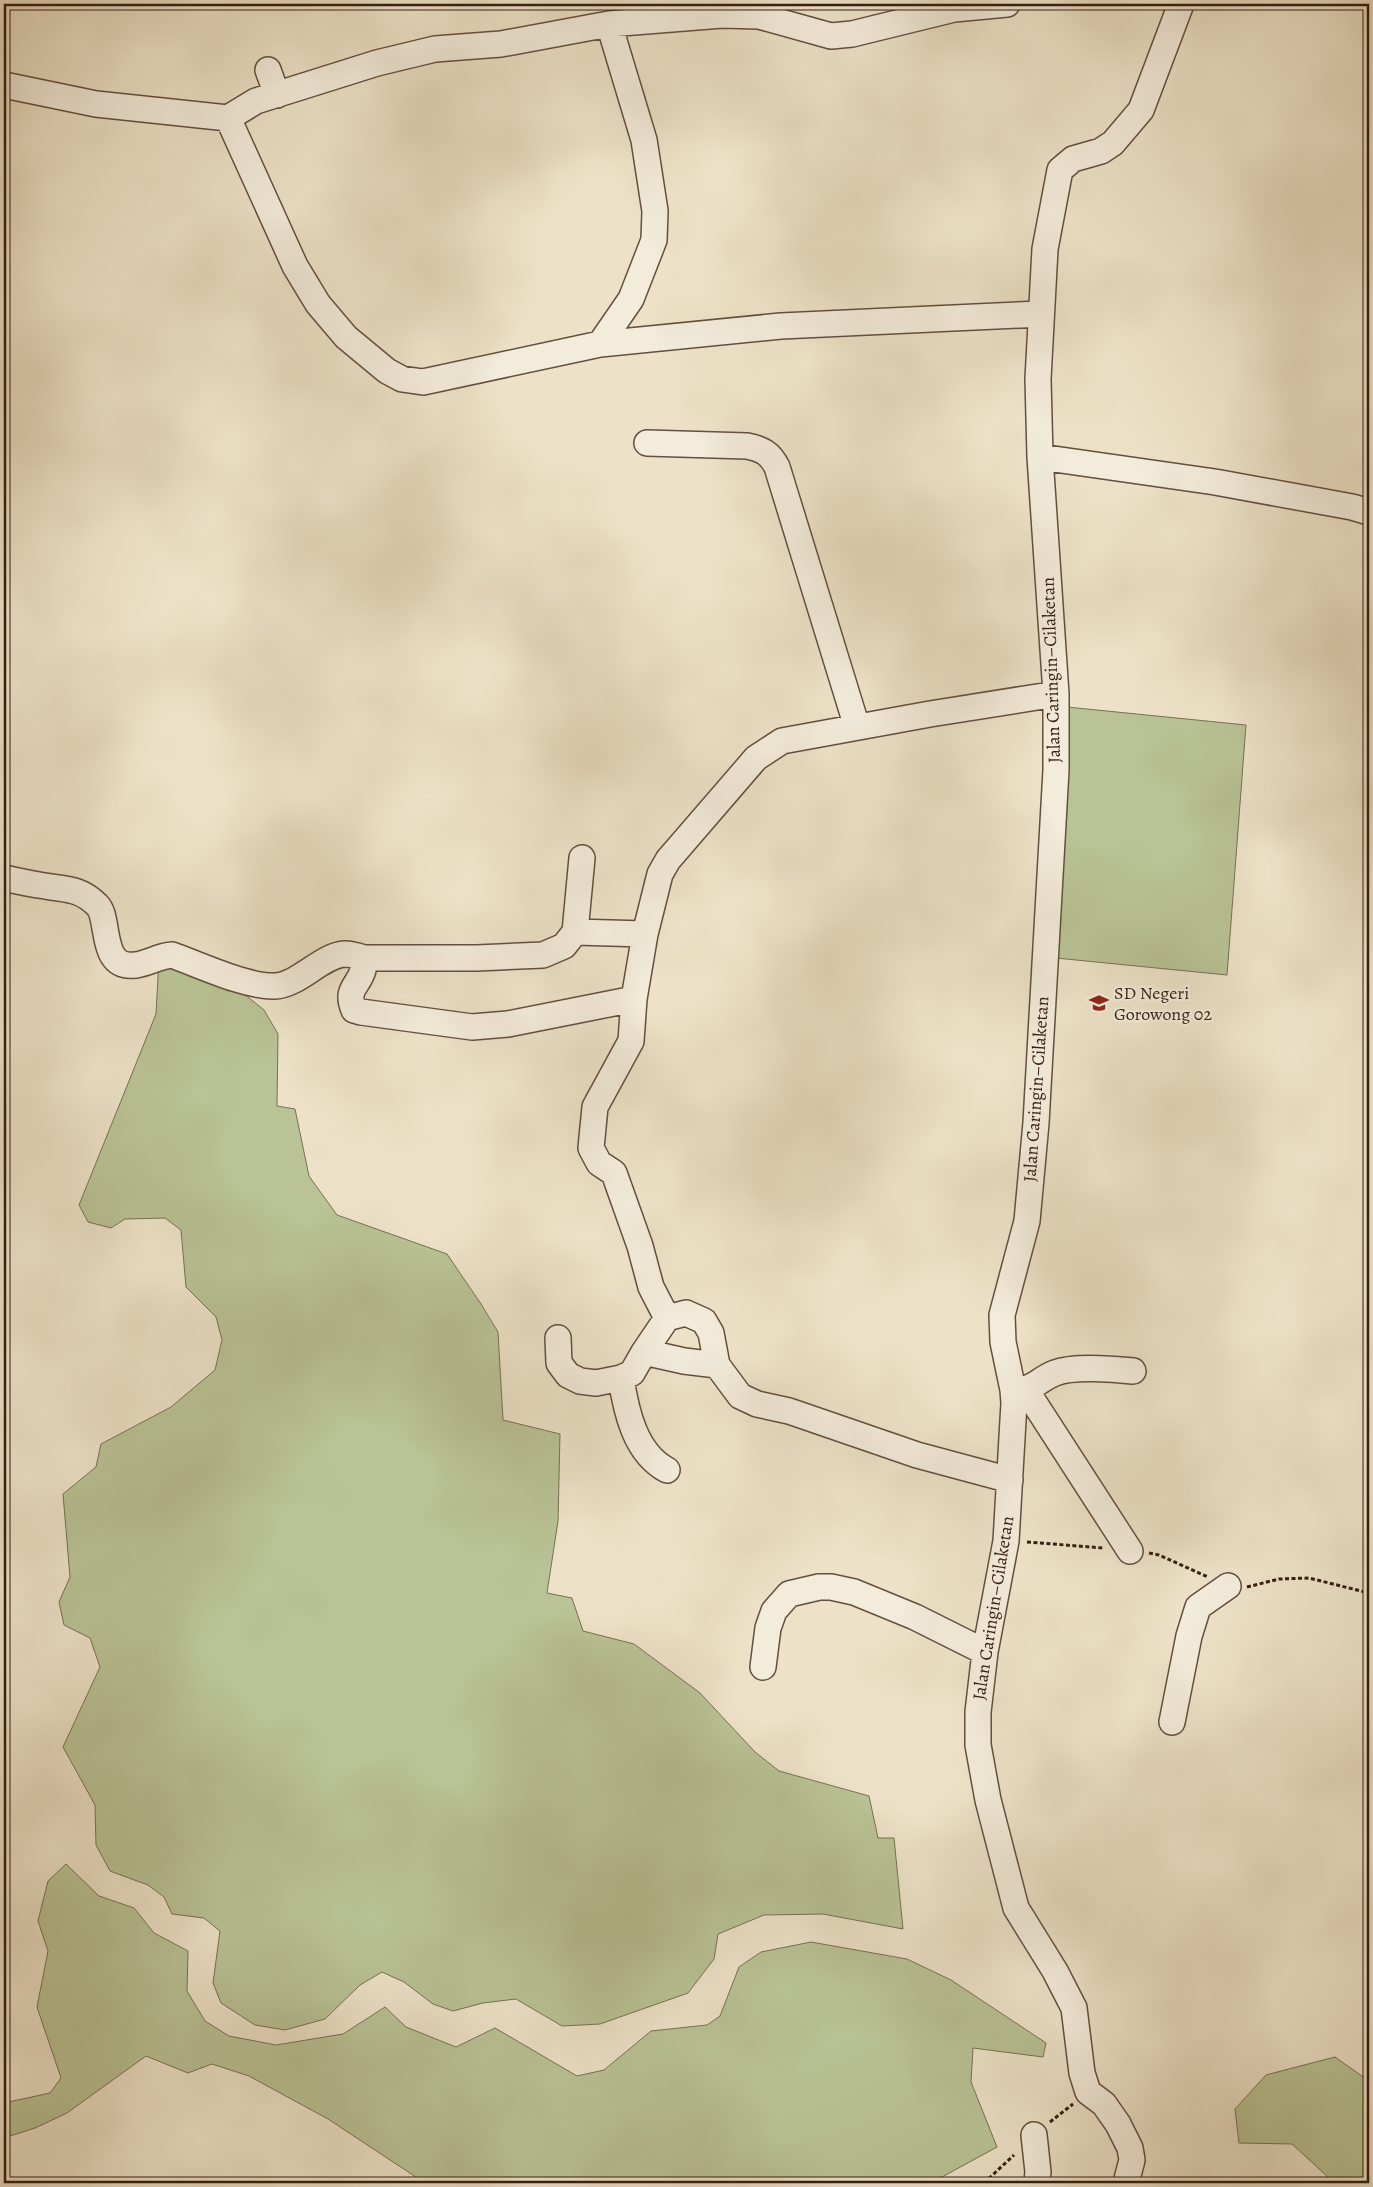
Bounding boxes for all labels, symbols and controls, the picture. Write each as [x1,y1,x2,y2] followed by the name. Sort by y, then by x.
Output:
[1036,577,1066,763] street label: Jalan Caringin–Cilaketan
[1114,981,1212,1026] place label: SD Negeri Gorowong 02
[1088,992,1110,1014] school or university icon: SD Negeri Gorowong 02
[1018,995,1054,1183] street label: Jalan Caringin–Cilaketan
[967,1514,1019,1702] street label: Jalan Caringin–Cilaketan

